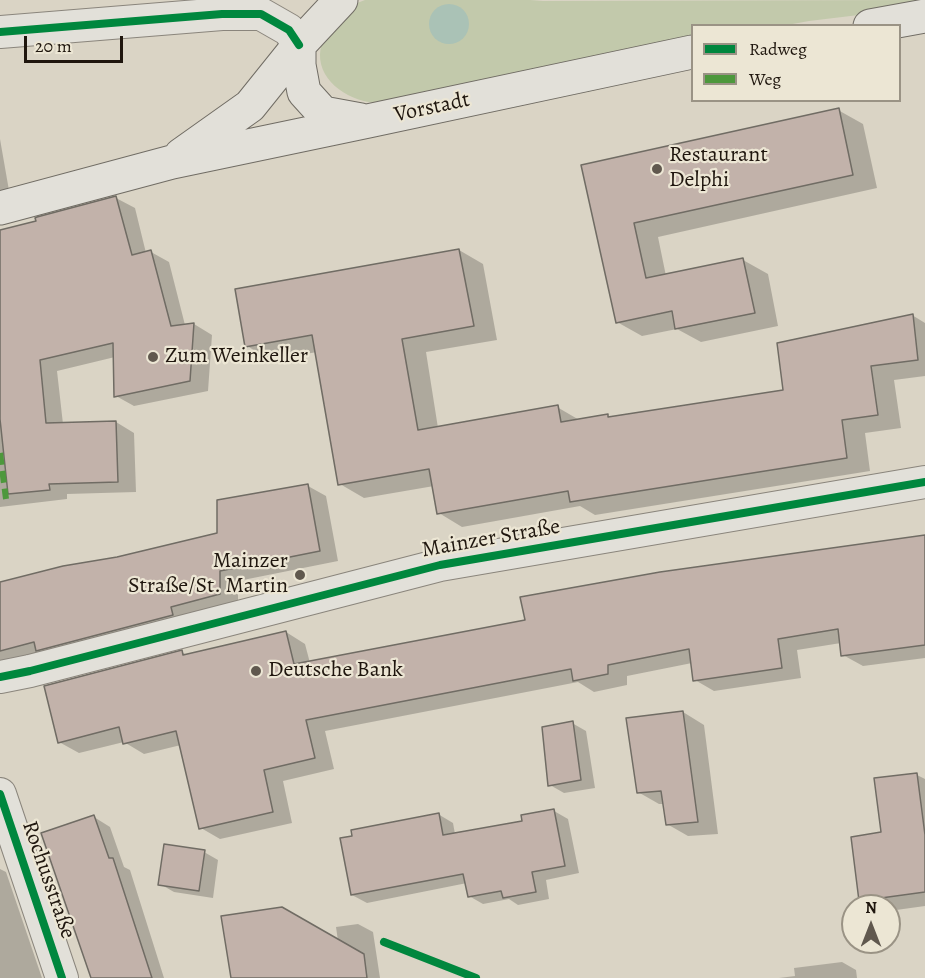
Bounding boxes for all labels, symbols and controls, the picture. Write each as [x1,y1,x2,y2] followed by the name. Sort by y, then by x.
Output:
[27,24,126,62] scale bar
[691,24,901,102] legend
[35,34,72,58] text: 20 m
[749,37,807,61] text: Radweg
[749,67,781,91] text: Weg
[392,87,472,129] street label: Vorstadt
[669,143,768,194] place label: Restaurant Delphi
[650,162,664,176] marker: Restaurant Delphi
[165,344,308,370] place label: Zum Weinkeller
[146,350,160,364] marker: Zum Weinkeller
[420,514,562,564] street label: Mainzer Straße
[128,549,288,600] place label: Mainzer Straße/St. Martin
[293,568,307,582] marker: Mainzer Straße/St. Martin
[268,658,403,684] place label: Deutsche Bank
[249,664,263,678] marker: Deutsche Bank
[15,818,81,942] street label: Rochusstraße
[841,894,901,954] north arrow
[865,897,877,919] text: N

